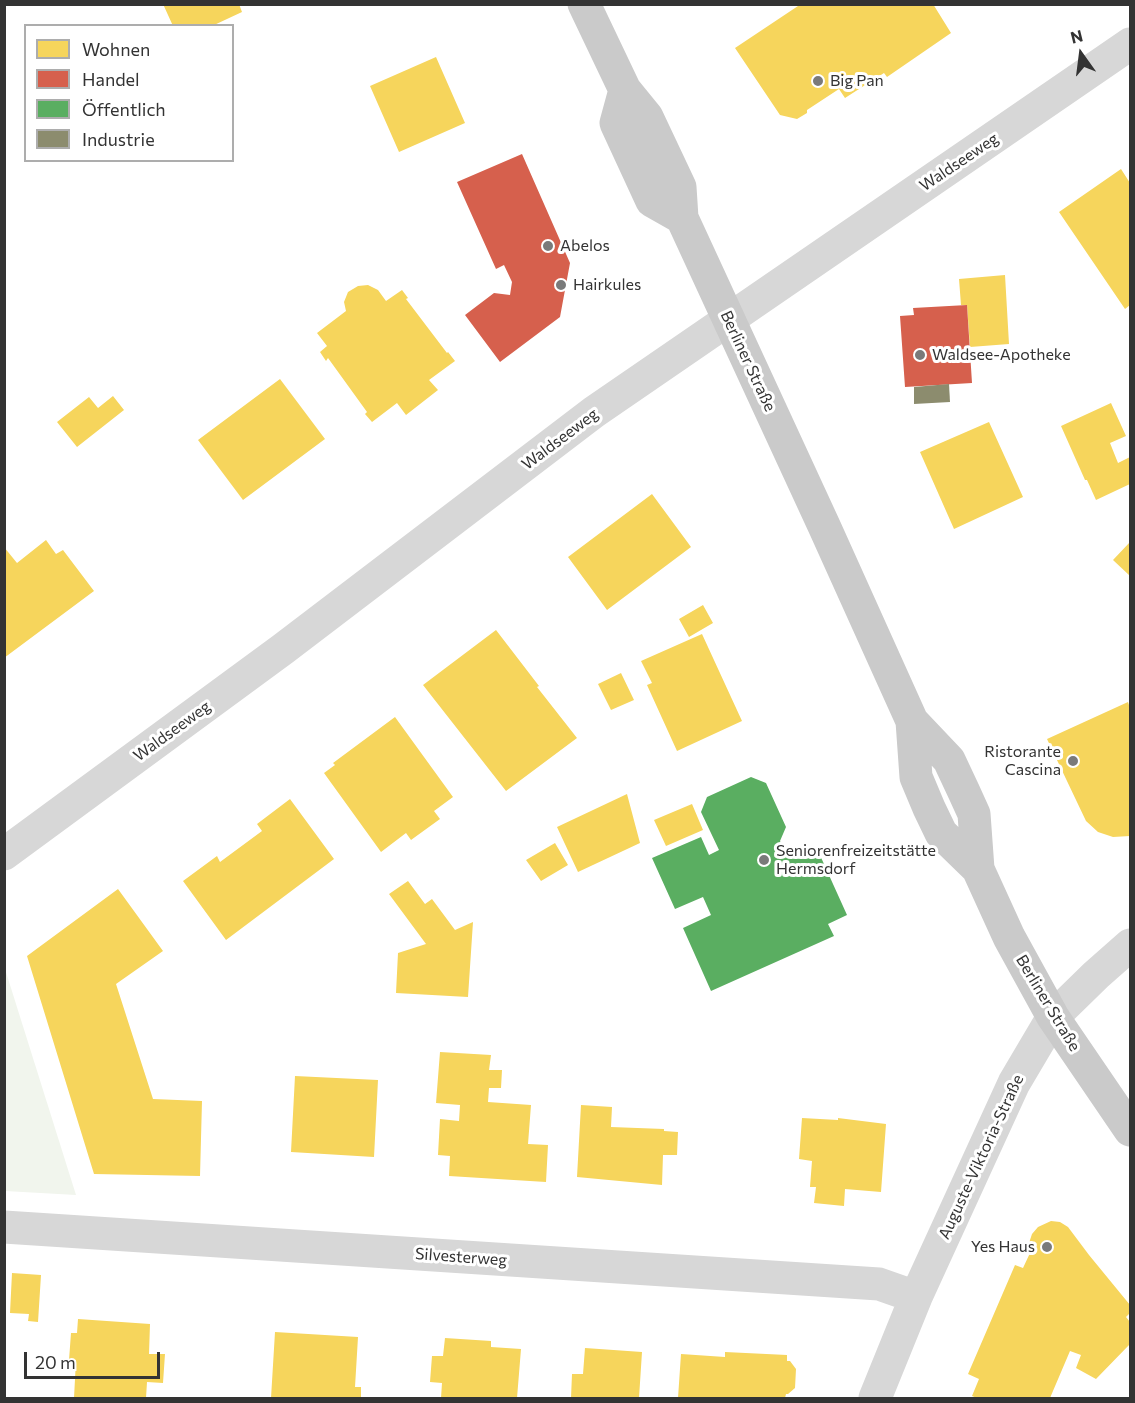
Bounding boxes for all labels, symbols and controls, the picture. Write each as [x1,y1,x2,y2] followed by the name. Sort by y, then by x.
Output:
[24,24,234,162] legend
[1051,24,1111,84] north arrow
[1068,25,1085,47] text: N
[82,38,150,60] text: Wohnen
[82,68,140,90] text: Handel
[830,71,884,91] place label: Big Pan
[811,74,825,88] marker: Big Pan
[82,98,166,120] text: Öffentlich
[82,128,155,150] text: Industrie
[916,129,1002,195] street label: Waldseeweg
[560,236,610,256] place label: Abelos
[541,239,555,253] marker: Abelos
[573,275,641,295] place label: Hairkules
[554,278,568,292] marker: Hairkules
[716,308,780,414] street label: Berliner Straße
[932,345,1071,365] place label: Waldsee-Apotheke
[913,348,927,362] marker: Waldsee-Apotheke
[518,404,602,474] street label: Waldseeweg
[130,697,214,765] street label: Waldseeweg
[984,742,1061,780] place label: Ristorante Cascina
[1066,754,1080,768] marker: Ristorante Cascina
[776,841,936,879] place label: Seniorenfreizeitstätte Hermsdorf
[757,853,771,867] marker: Seniorenfreizeitstätte Hermsdorf
[1012,951,1084,1055] street label: Berliner Straße
[934,1072,1028,1242] street label: Auguste-Viktoria-Straße
[971,1237,1035,1257] place label: Yes Haus
[1040,1240,1054,1254] marker: Yes Haus
[414,1244,508,1270] street label: Silvesterweg
[27,1340,164,1378] scale bar
[35,1351,76,1373] text: 20 m

